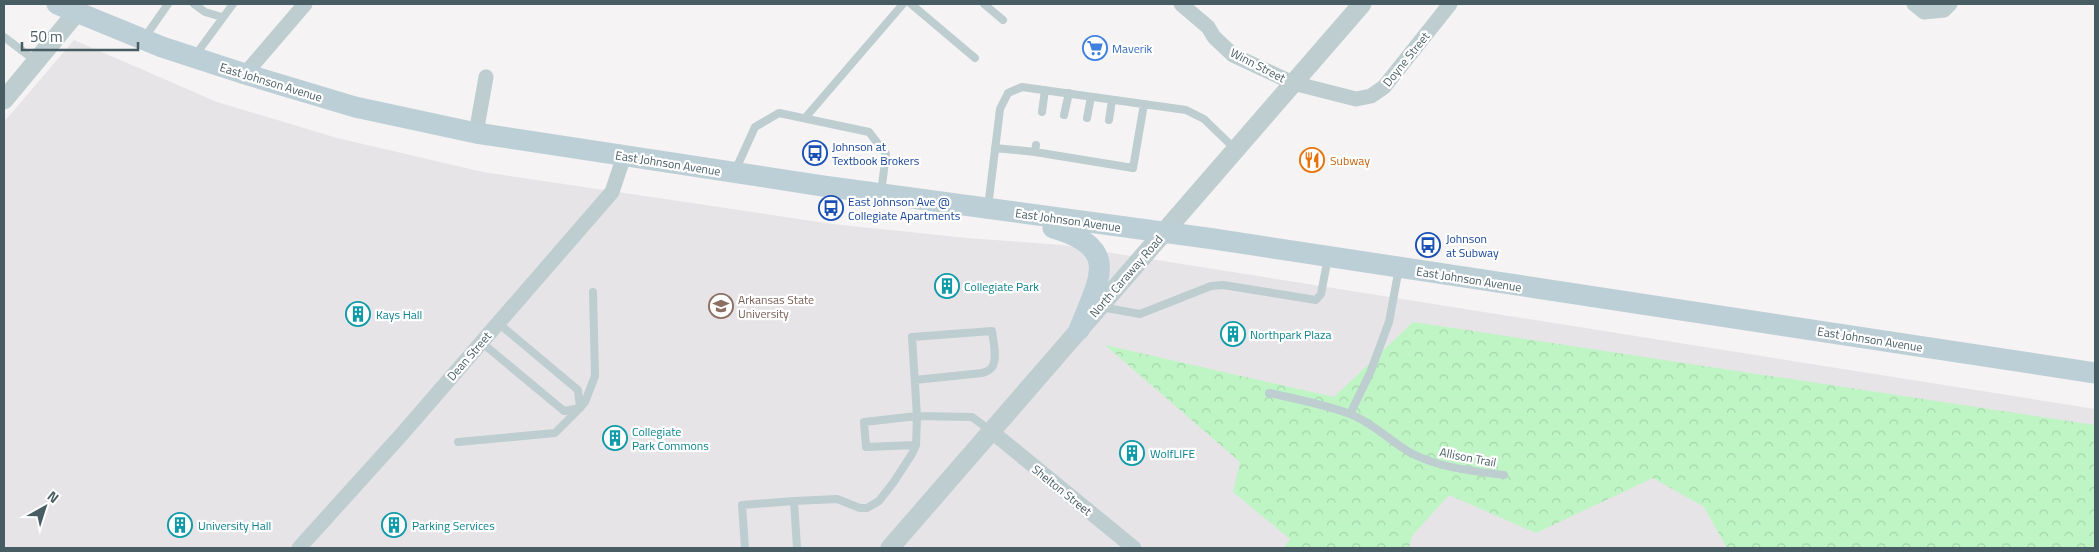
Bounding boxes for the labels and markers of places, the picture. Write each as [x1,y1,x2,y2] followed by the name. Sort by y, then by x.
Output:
[1082,35,1108,61] supermarket icon: Maverik
[1112,39,1153,58] place label: Maverik
[832,137,920,170] place label: Johnson at Textbook Brokers
[802,140,828,166] bus stop icon: Johnson at Textbook Brokers
[1299,147,1325,173] restaurant icon: Subway
[1330,151,1370,170] place label: Subway
[848,192,961,225] place label: East Johnson Ave @ Collegiate Apartments
[818,195,844,221] bus stop icon: East Johnson Ave @ Collegiate Apartments
[1446,229,1499,262] place label: Johnson at Subway
[1415,232,1441,258] bus stop icon: Johnson at Subway
[934,273,960,299] building icon: Collegiate Park
[964,277,1039,296] place label: Collegiate Park
[738,290,814,323] place label: Arkansas State University
[708,293,734,319] school or university icon: Arkansas State University
[345,301,371,327] building icon: Kays Hall
[376,305,422,324] place label: Kays Hall
[1220,321,1246,347] building icon: Northpark Plaza
[1250,325,1331,344] place label: Northpark Plaza
[632,422,709,455] place label: Collegiate Park Commons
[602,425,628,451] building icon: Collegiate Park Commons
[1119,440,1145,466] building icon: WolfLIFE
[1150,444,1195,463] place label: WolfLIFE
[167,512,193,538] building icon: University Hall
[381,512,407,538] building icon: Parking Services
[198,516,271,535] place label: University Hall
[412,516,495,535] place label: Parking Services

